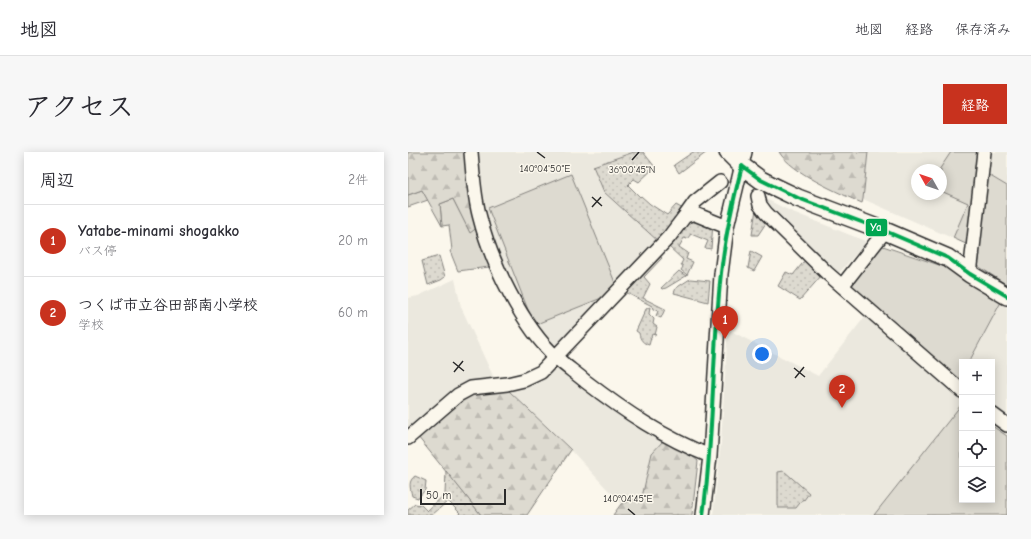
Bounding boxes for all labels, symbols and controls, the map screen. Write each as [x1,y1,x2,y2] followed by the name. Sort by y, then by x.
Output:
[20,19,58,41] text: 地図
[855,21,883,38] text: 地図
[905,21,933,38] text: 経路
[955,21,1011,38] text: 保存済み
[943,84,1007,124] button: 経路
[24,91,134,123] text: アクセス
[520,163,570,175] text: 140°04'50"E
[609,164,655,176] text: 36°00'45"N
[911,164,947,200] north arrow
[40,171,74,190] text: 周辺
[348,172,368,187] text: 2件
[865,218,888,237] line badge: Ya
[870,221,882,234] text: Ya
[78,222,239,240] text: Yatabe-minami shogakko
[50,233,56,248] text: 1
[338,233,368,248] text: 20 m
[78,243,117,258] text: バス停
[78,296,258,314] text: つくば市立谷田部南小学校
[50,305,56,320] text: 2
[338,305,368,320] text: 60 m
[712,306,738,339] pin: 1
[78,317,104,332] text: 学校
[752,344,772,364] your location
[959,359,995,503] map controls
[959,359,995,395] button: +
[829,375,855,408] pin: 2
[959,395,995,431] button: −
[959,431,995,467] button: locate
[959,467,995,503] button: layers
[420,487,506,506] scale bar
[426,489,451,502] text: 50 m
[603,493,653,505] text: 140°04'45"E

